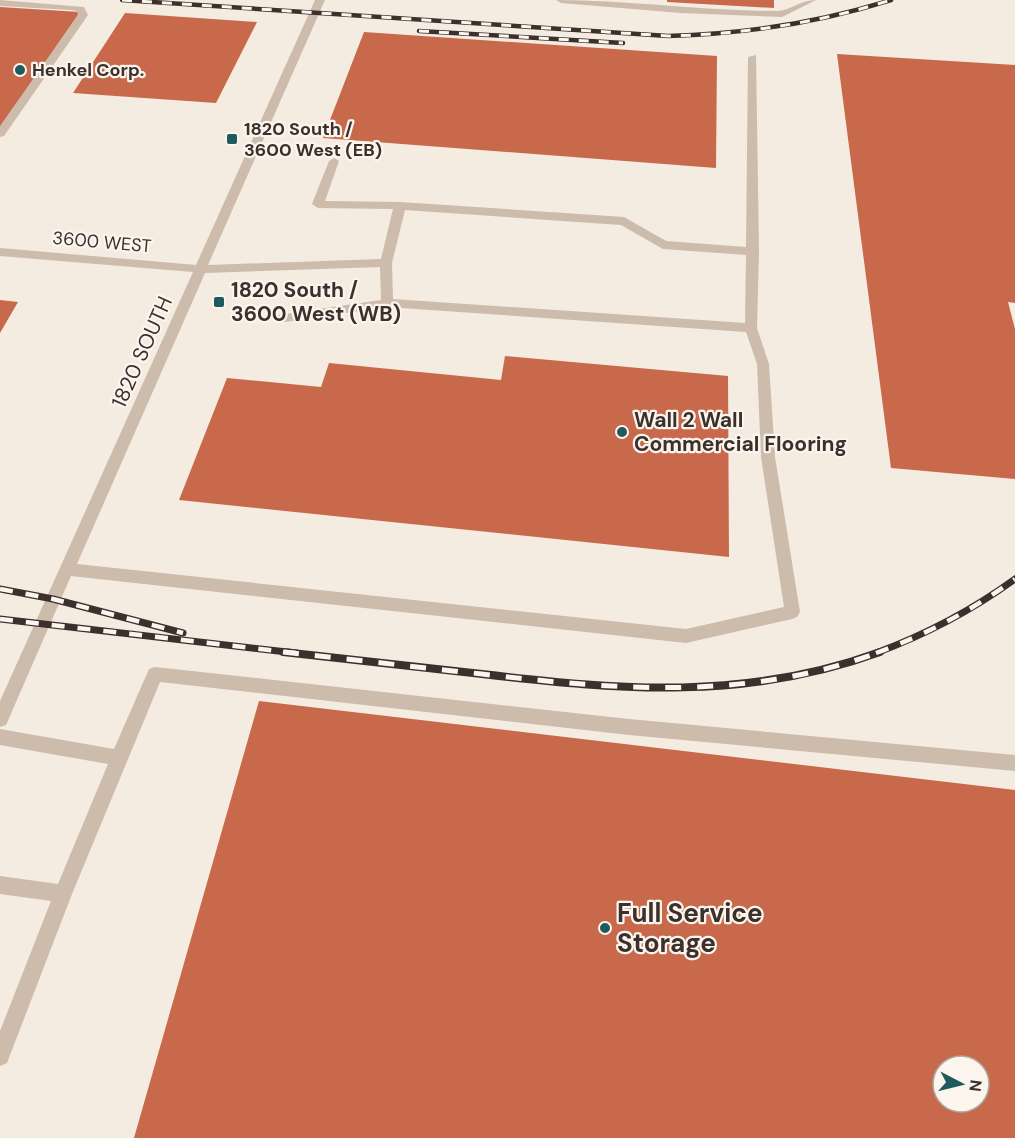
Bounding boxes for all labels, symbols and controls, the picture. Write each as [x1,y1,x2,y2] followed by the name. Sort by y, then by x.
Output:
[32,58,144,82] place label: Henkel Corp.
[13,63,27,77] marker: Henkel Corp.
[244,117,382,162] place label: 1820 South / 3600 West (EB)
[225,132,239,146] marker: 1820 South / 3600 West (EB)
[52,226,152,258] street label: 3600 WEST
[231,276,401,328] place label: 1820 South / 3600 West (WB)
[105,292,179,412] street label: 1820 SOUTH
[212,295,226,309] marker: 1820 South / 3600 West (WB)
[634,406,847,458] place label: Wall 2 Wall Commercial Flooring
[615,425,629,439] marker: Wall 2 Wall Commercial Flooring
[617,896,763,960] place label: Full Service Storage
[598,921,612,935] marker: Full Service Storage
[931,1054,991,1114] north arrow
[964,1079,987,1093] text: N

